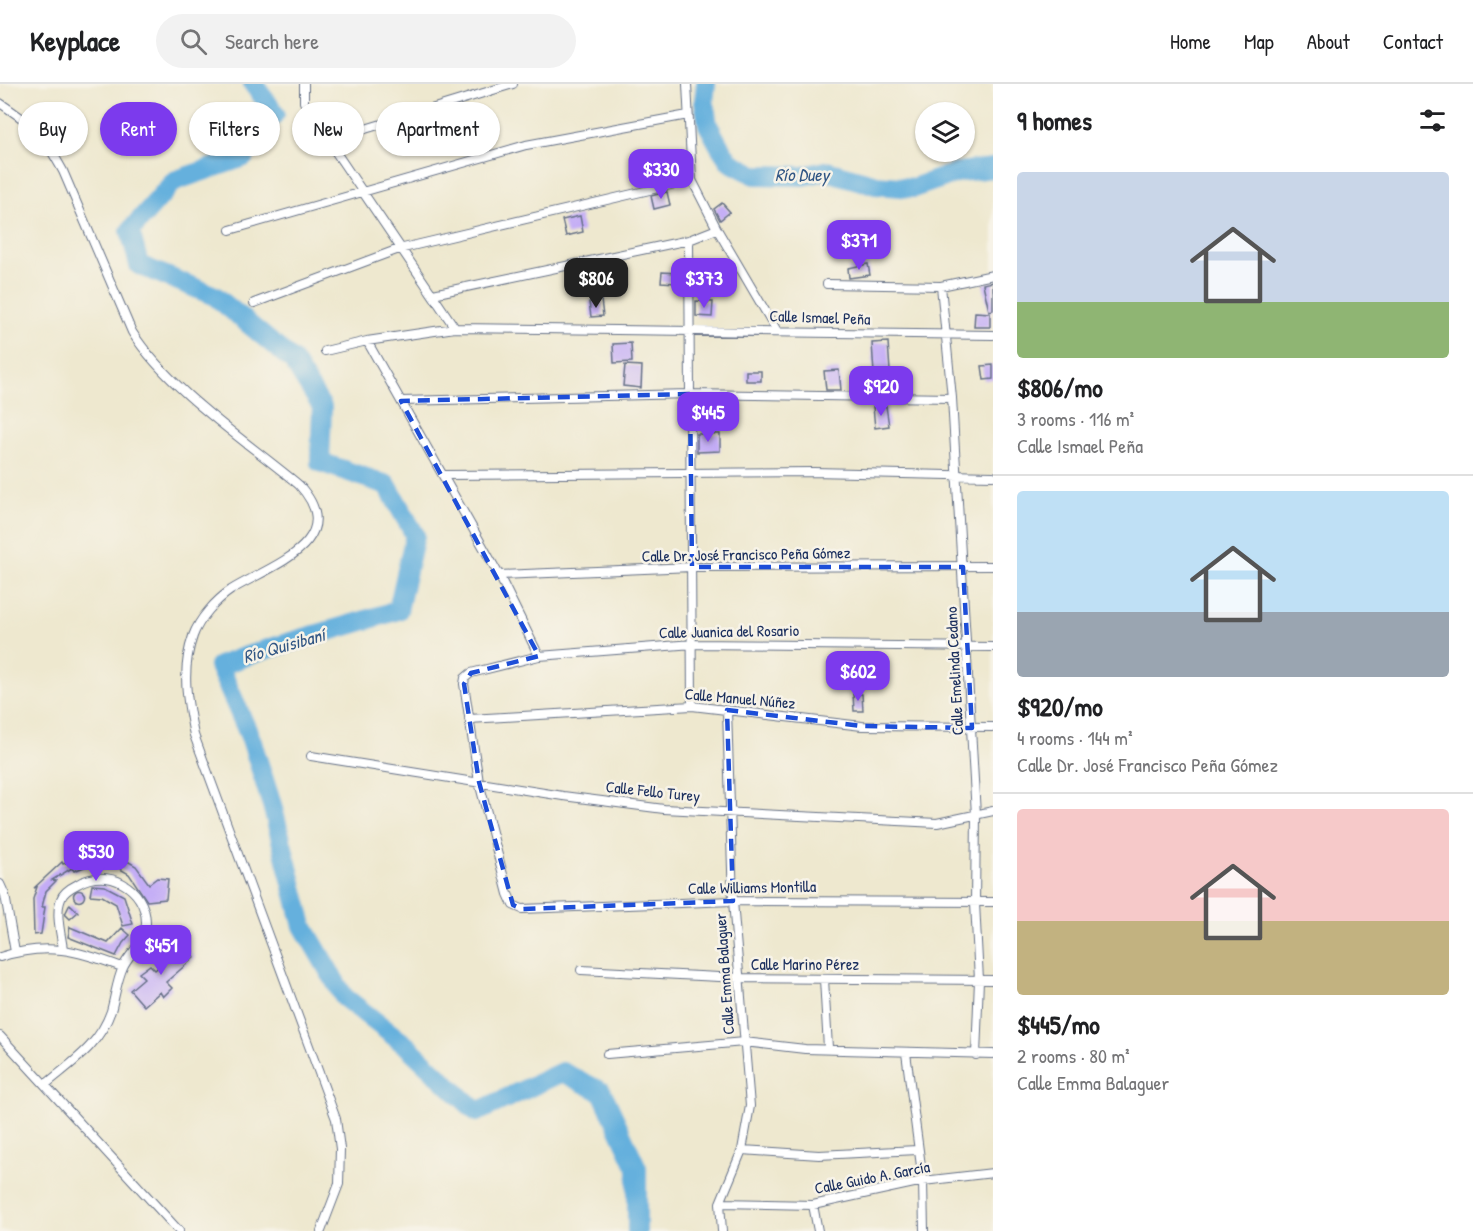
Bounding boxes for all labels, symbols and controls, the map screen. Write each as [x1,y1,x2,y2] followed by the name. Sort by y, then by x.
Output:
[156,14,576,68] search box
[30,22,120,60] text: Keyplace
[177,25,210,58] icon: search
[225,26,319,56] text: Search here
[1170,27,1211,56] text: Home
[1244,27,1274,56] text: Map
[1307,27,1350,56] text: About
[1383,27,1443,56] text: Contact
[18,102,88,156] chip: Buy
[100,102,177,156] chip: Rent
[189,102,280,156] chip: Filters
[292,102,364,156] chip: New
[376,102,500,156] chip: Apartment
[915,102,975,162] map controls
[915,102,975,162] button: layers
[1017,103,1092,138] text: 9 homes
[1416,104,1449,137] icon: filters
[625,149,697,200] pin: $330
[642,155,680,182] text: $330
[775,162,831,187] water label: Río Duey
[1179,211,1287,319] icon: home
[823,220,895,271] pin: $371
[841,226,877,253] text: $371
[560,258,632,309] pin: $806
[668,258,740,309] pin: $373
[578,264,614,291] text: $806
[685,264,723,291] text: $373
[769,304,871,330] street label: Calle Ismael Peña
[845,366,917,417] pin: $920
[1017,370,1103,405] text: $806/mo
[863,372,899,399] text: $920
[672,392,744,443] pin: $445
[691,398,725,425] text: $445
[1017,405,1134,432] text: 3 rooms · 116 m²
[1017,432,1143,459] text: Calle Ismael Peña
[1179,530,1287,638] icon: home
[641,541,851,567] street label: Calle Dr. José Francisco Peña Gómez
[940,606,968,736] street label: Calle Emelinda Cedano
[659,619,800,643] street label: Calle Juanica del Rosario
[240,621,331,669] water label: Río Quisibaní
[822,651,894,702] pin: $602
[840,657,876,684] text: $602
[684,682,796,714] street label: Calle Manuel Núñez
[1017,689,1103,724] text: $920/mo
[1017,724,1132,751] text: 4 rooms · 144 m²
[1017,751,1278,778] text: Calle Dr. José Francisco Peña Gómez
[605,775,701,807] street label: Calle Fello Turey
[60,831,132,882] pin: $530
[78,837,114,864] text: $530
[1179,848,1287,956] icon: home
[688,875,816,899] street label: Calle Williams Montilla
[709,913,739,1035] street label: Calle Emma Balaguer
[125,925,197,976] pin: $451
[144,931,178,958] text: $451
[751,953,859,975] street label: Calle Marino Pérez
[1017,1007,1100,1042] text: $445/mo
[1017,1042,1130,1069] text: 2 rooms · 80 m²
[1017,1069,1169,1096] text: Calle Emma Balaguer
[812,1155,932,1199] street label: Calle Guido A. García

